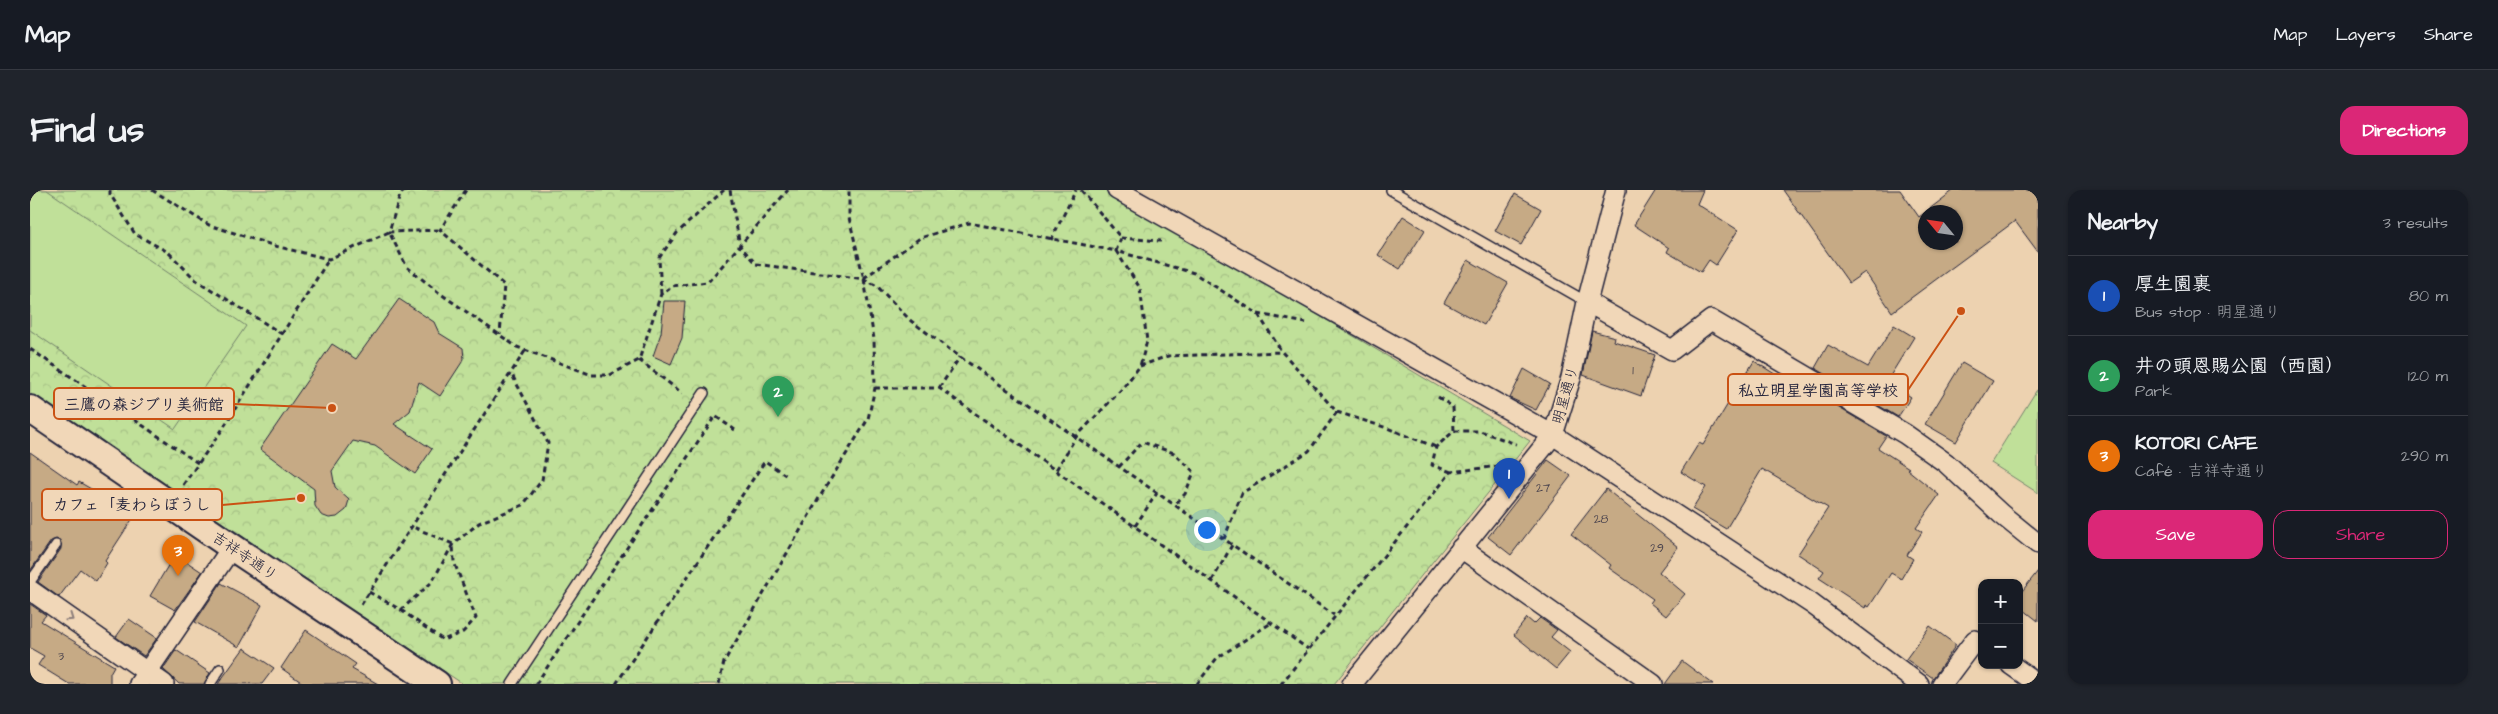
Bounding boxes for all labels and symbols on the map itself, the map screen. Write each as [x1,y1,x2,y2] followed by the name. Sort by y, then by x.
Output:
[1918,205,1963,250] north arrow
[1632,362,1634,379] house number: 1
[1547,363,1584,427] street label: 明星通り
[1728,374,1908,405] callout: 私立明星学園高等学校
[762,376,794,417] pin: 2
[1738,380,1898,402] text: 私立明星学園高等学校
[54,388,234,419] callout: 三鷹の森ジブリ美術館
[64,394,224,416] text: 三鷹の森ジブリ美術館
[1493,458,1525,499] pin: 1
[1536,480,1551,497] house number: 27
[42,489,222,520] callout: カフェ「麦わらぼうし
[53,494,211,516] text: カフェ「麦わらぼうし
[1594,511,1609,528] house number: 28
[1194,517,1220,543] your location
[208,527,282,586] street label: 吉祥寺通り
[162,535,194,576] pin: 3
[1650,540,1664,557] house number: 29
[64,612,74,621] one-way arrow
[58,648,64,665] house number: 3

